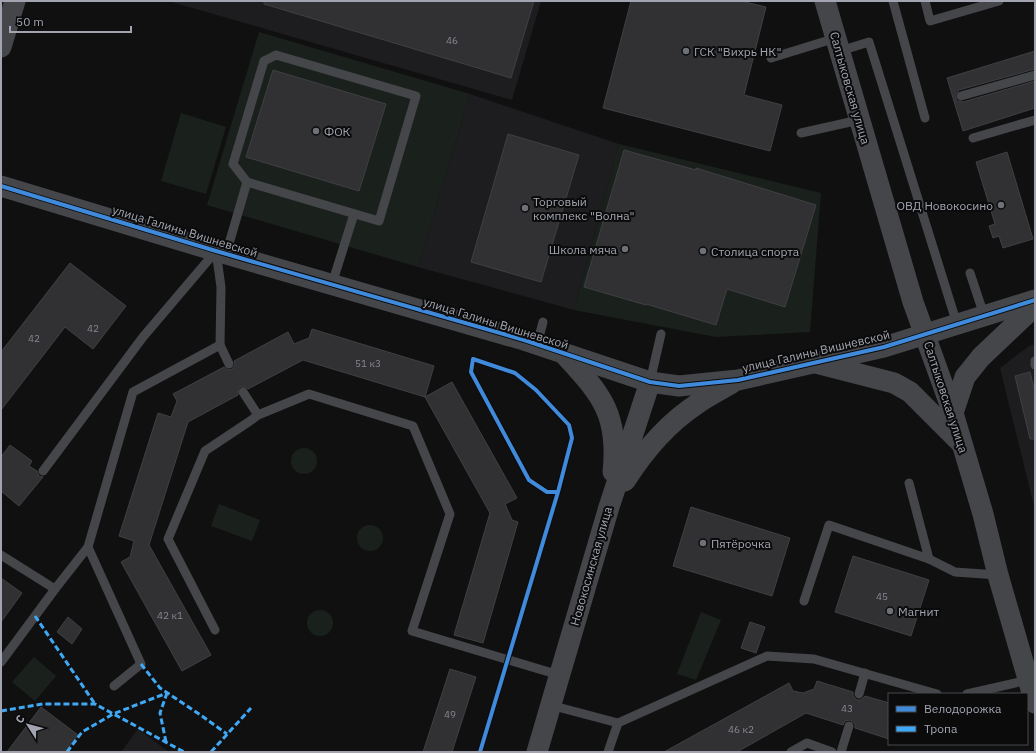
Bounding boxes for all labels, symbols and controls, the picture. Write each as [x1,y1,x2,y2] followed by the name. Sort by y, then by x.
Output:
[10,8,131,34] scale bar
[16,14,44,29] text: 50 m
[827,30,873,147] street label: Салтыковская улица
[446,34,458,47] house number: 46
[694,44,781,59] place label: ГСК "Вихрь НК"
[681,46,691,56] marker: ГСК "Вихрь НК"
[324,124,351,139] place label: ФОК
[311,126,321,136] marker: ФОК
[533,194,635,223] place label: Торговый комплекс "Волна"
[897,198,993,213] place label: ОВД Новокосино
[996,200,1006,210] marker: ОВД Новокосино
[111,202,259,260] street label: улица Галины Вишневской
[520,203,530,213] marker: Торговый комплекс "Волна"
[549,242,618,257] place label: Школа мяча
[620,244,630,254] marker: Школа мяча
[711,244,800,259] place label: Столица спорта
[698,246,708,256] marker: Столица спорта
[422,294,570,352] street label: улица Галины Вишневской
[87,322,99,335] house number: 42
[741,327,891,375] street label: улица Галины Вишневской
[28,332,40,345] house number: 42
[921,339,971,455] street label: Салтыковская улица
[355,357,381,370] house number: 51 к3
[567,504,615,627] street label: Новокосинская улица
[711,536,771,551] place label: Пятёрочка
[698,538,708,548] marker: Пятёрочка
[876,590,888,603] house number: 45
[898,604,939,619] place label: Магнит
[885,606,895,616] marker: Магнит
[157,609,183,622] house number: 42 к1
[888,693,1028,745] legend
[924,701,1002,716] text: Велодорожка
[841,702,853,715] house number: 43
[8,705,48,745] north arrow
[444,708,456,721] house number: 49
[12,712,28,726] text: С
[924,721,958,736] text: Тропа
[728,723,754,736] house number: 46 к2

